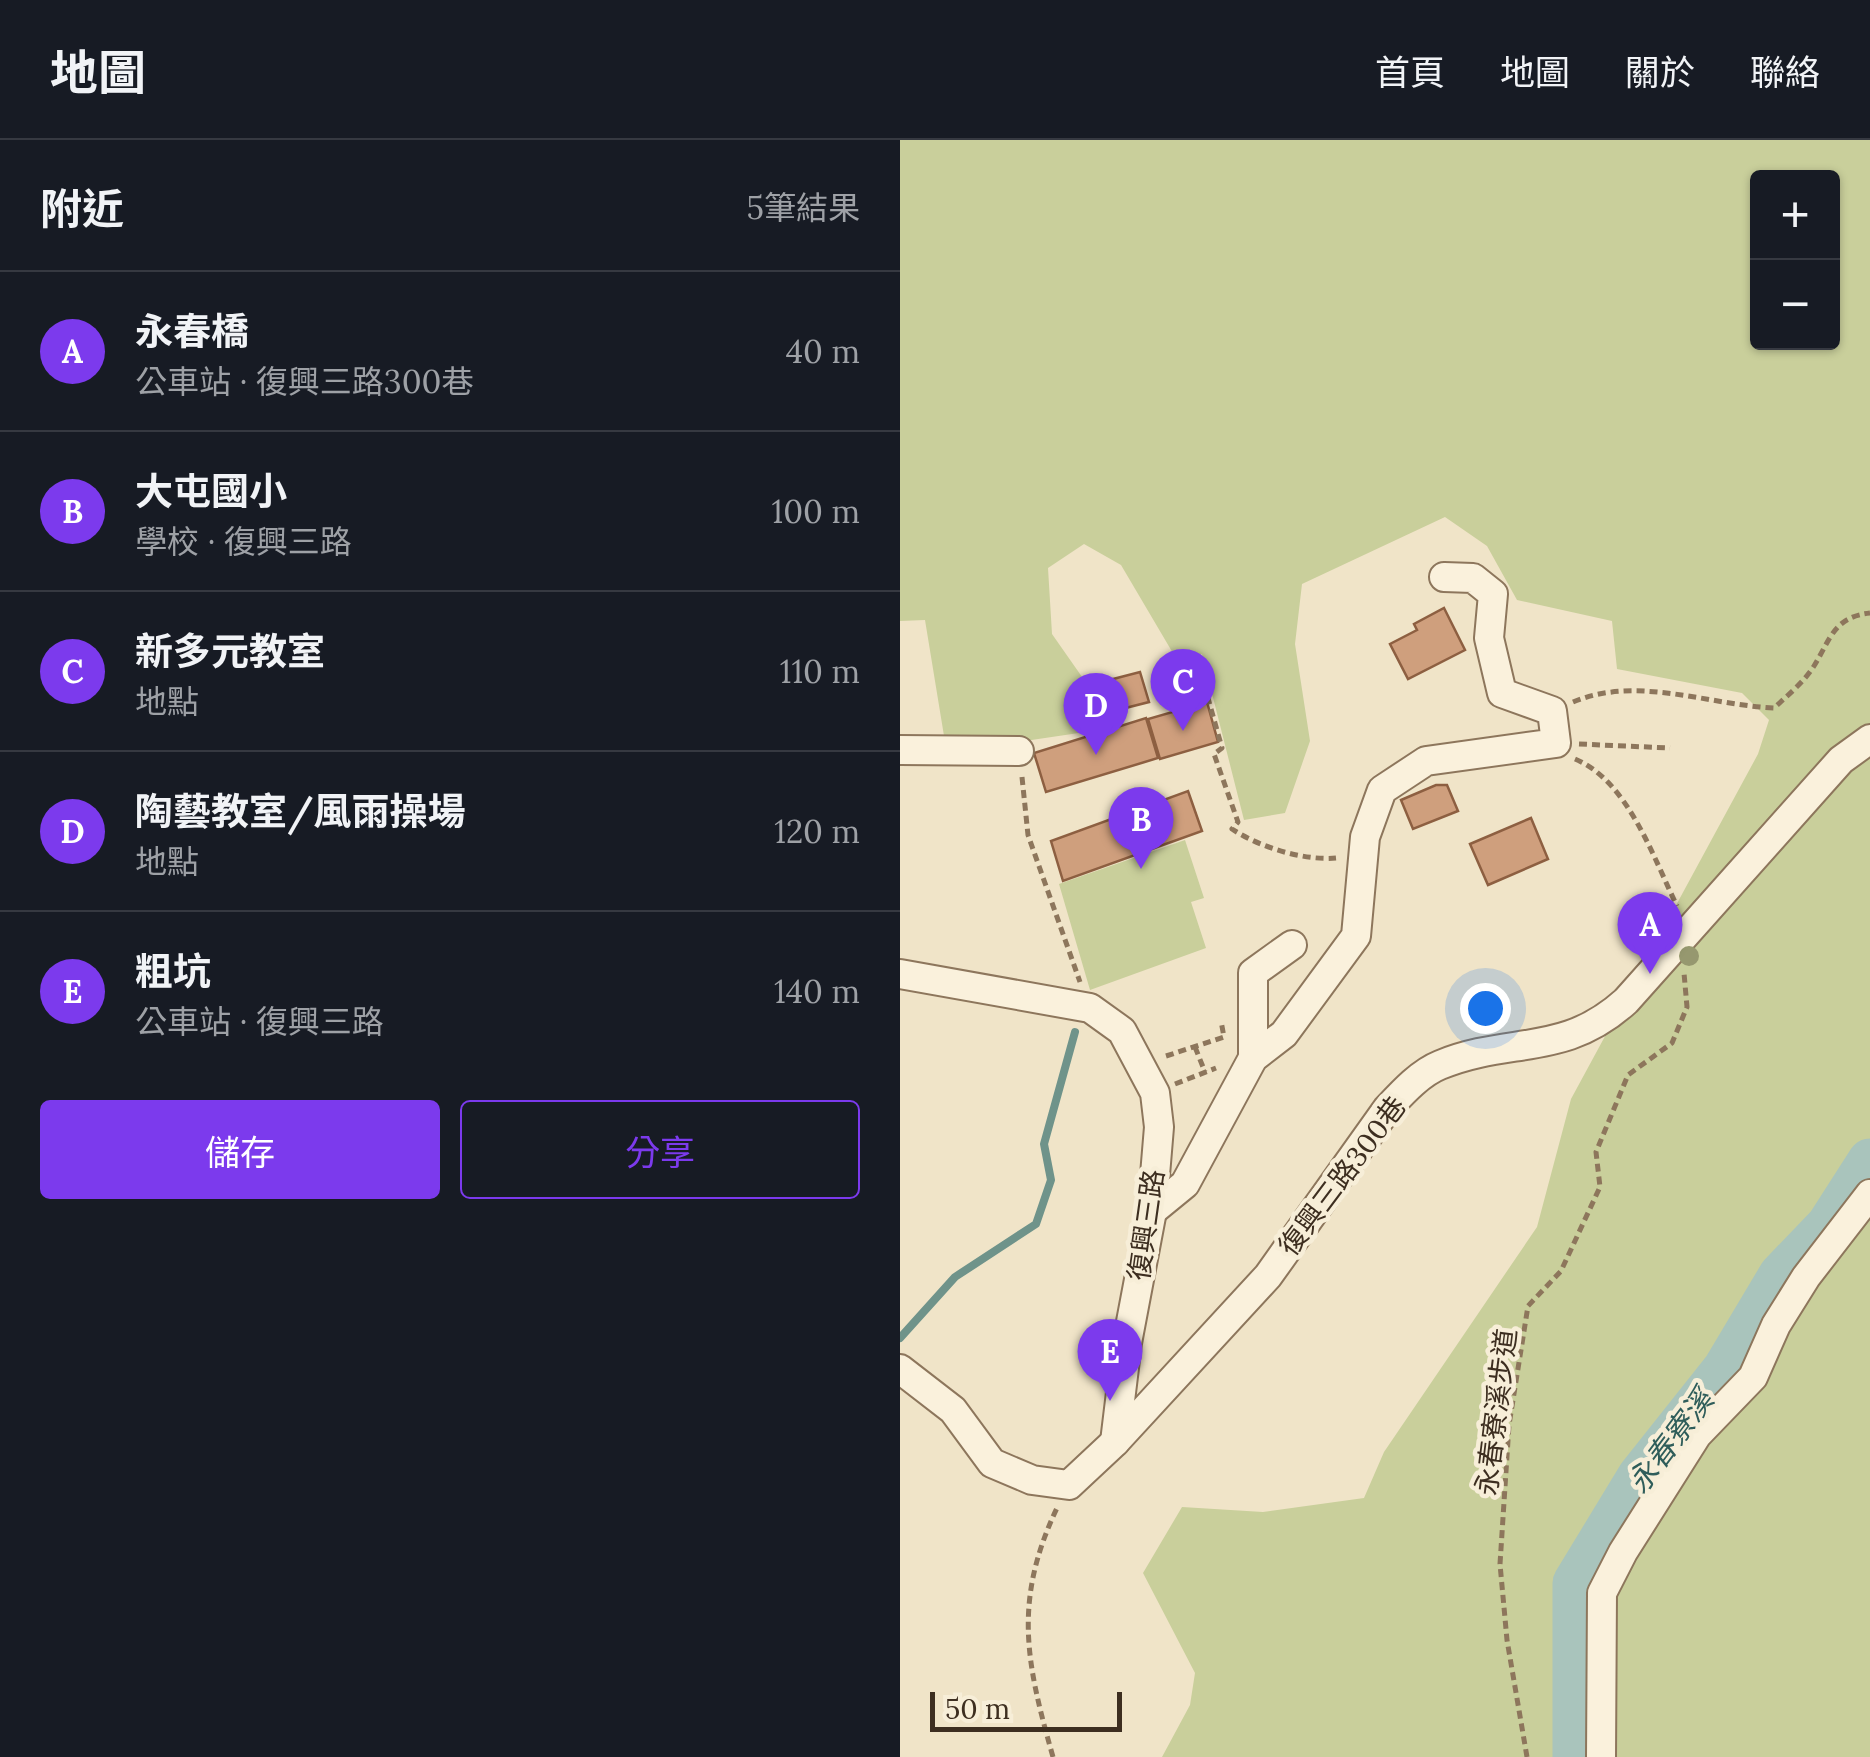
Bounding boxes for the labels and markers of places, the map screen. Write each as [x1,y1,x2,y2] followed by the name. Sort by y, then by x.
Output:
[1150,648,1216,731] pin: C
[1064,672,1128,755] pin: D
[1108,786,1174,869] pin: B
[1618,892,1682,974] pin: A
[1078,1318,1142,1401] pin: E

